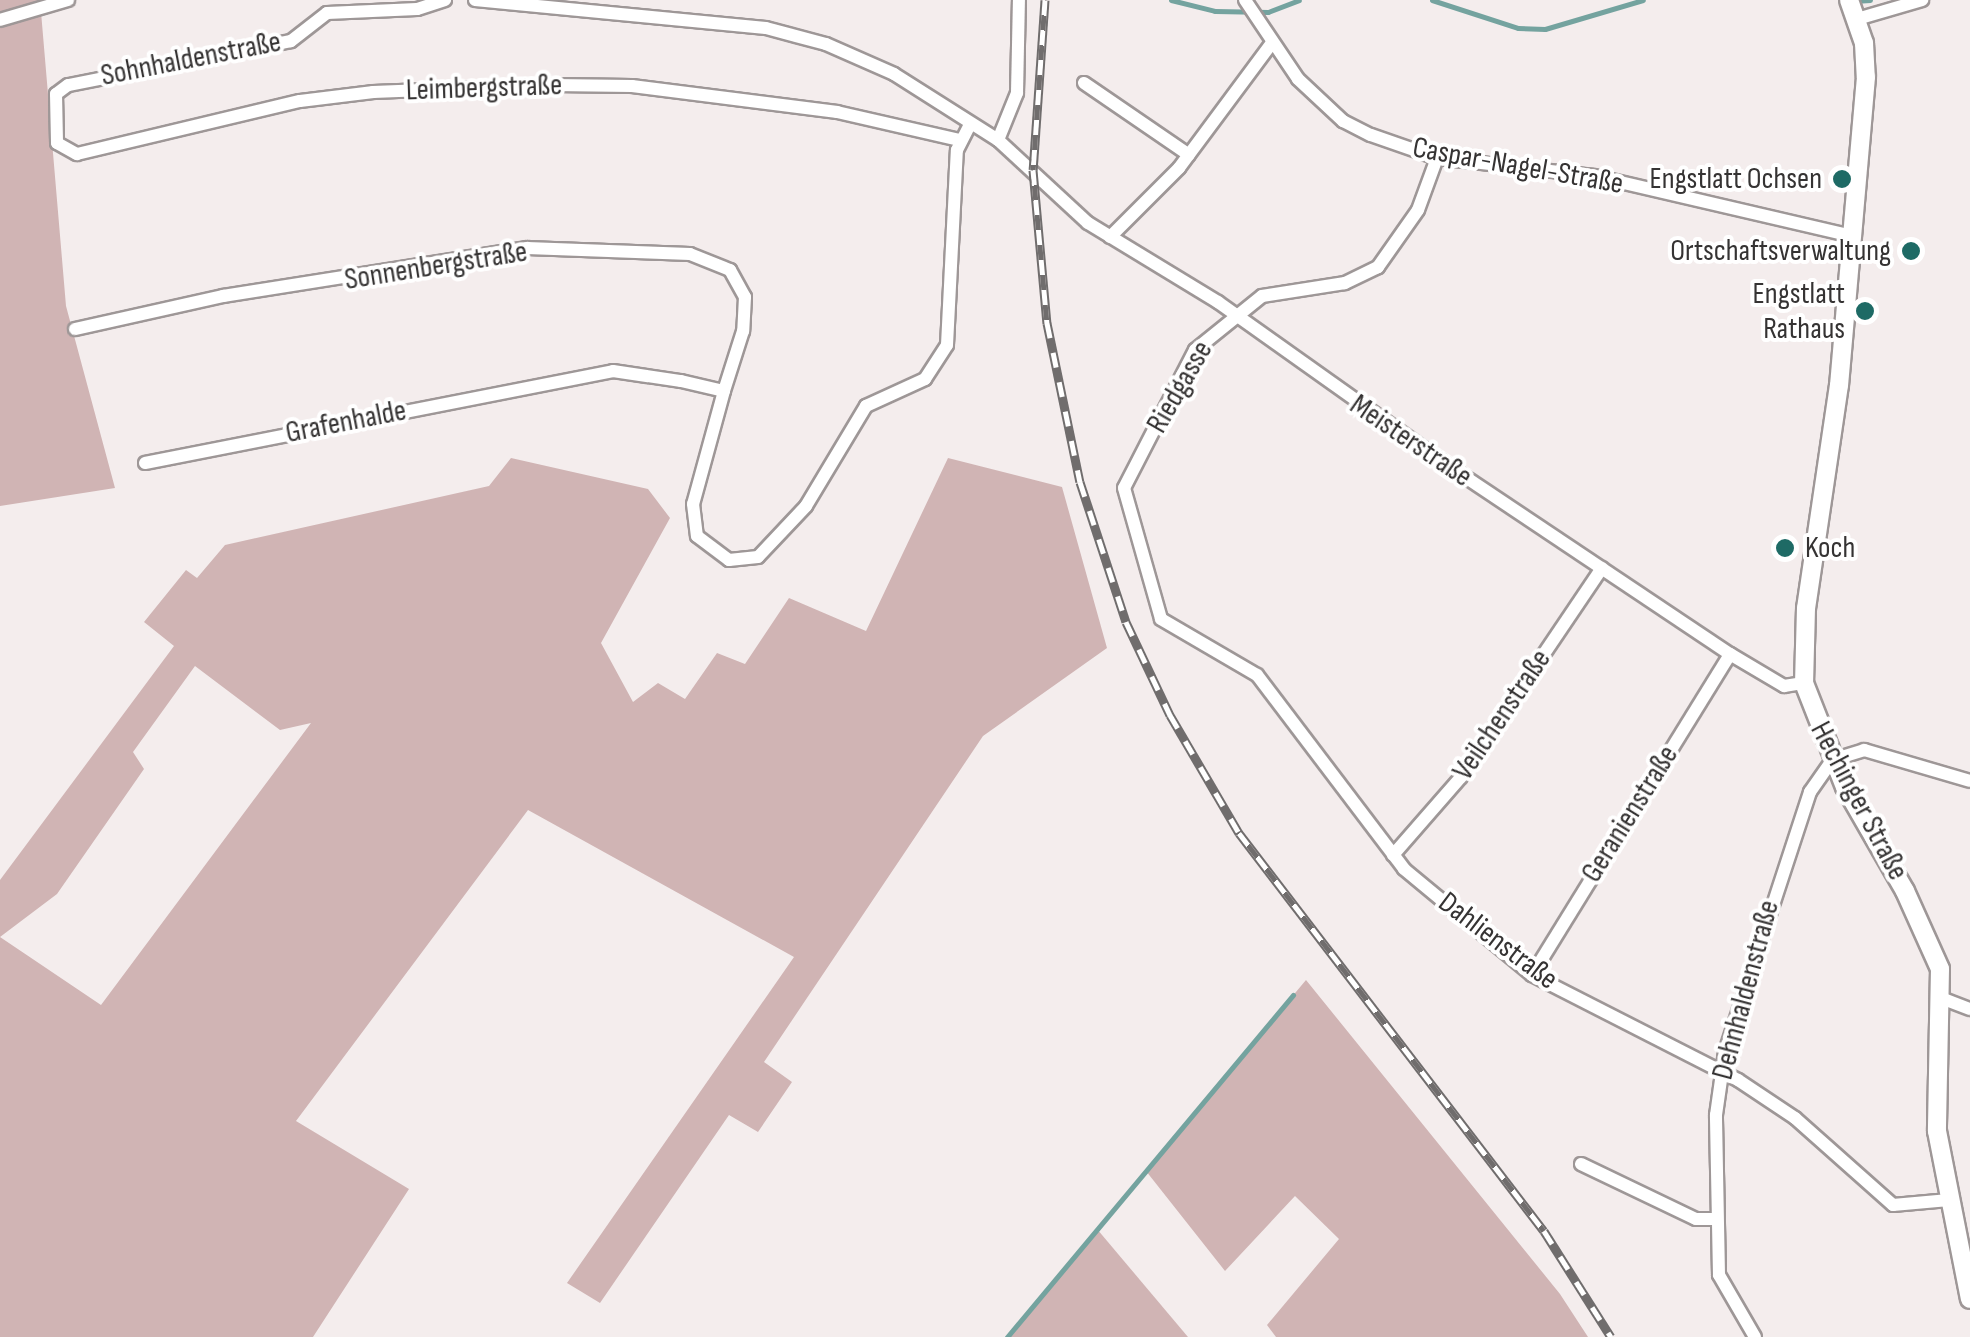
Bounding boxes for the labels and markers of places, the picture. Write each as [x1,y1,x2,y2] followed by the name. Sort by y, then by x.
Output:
[1649,161,1822,197] place label: Engstlatt Ochsen
[1831,168,1853,190] marker: Engstlatt Ochsen
[1670,233,1891,269] place label: Ortschaftsverwaltung
[1900,240,1922,262] marker: Ortschaftsverwaltung
[1753,276,1845,346] place label: Engstlatt Rathaus
[1854,300,1876,322] marker: Engstlatt Rathaus
[1805,530,1855,566] place label: Koch
[1774,537,1796,559] marker: Koch

